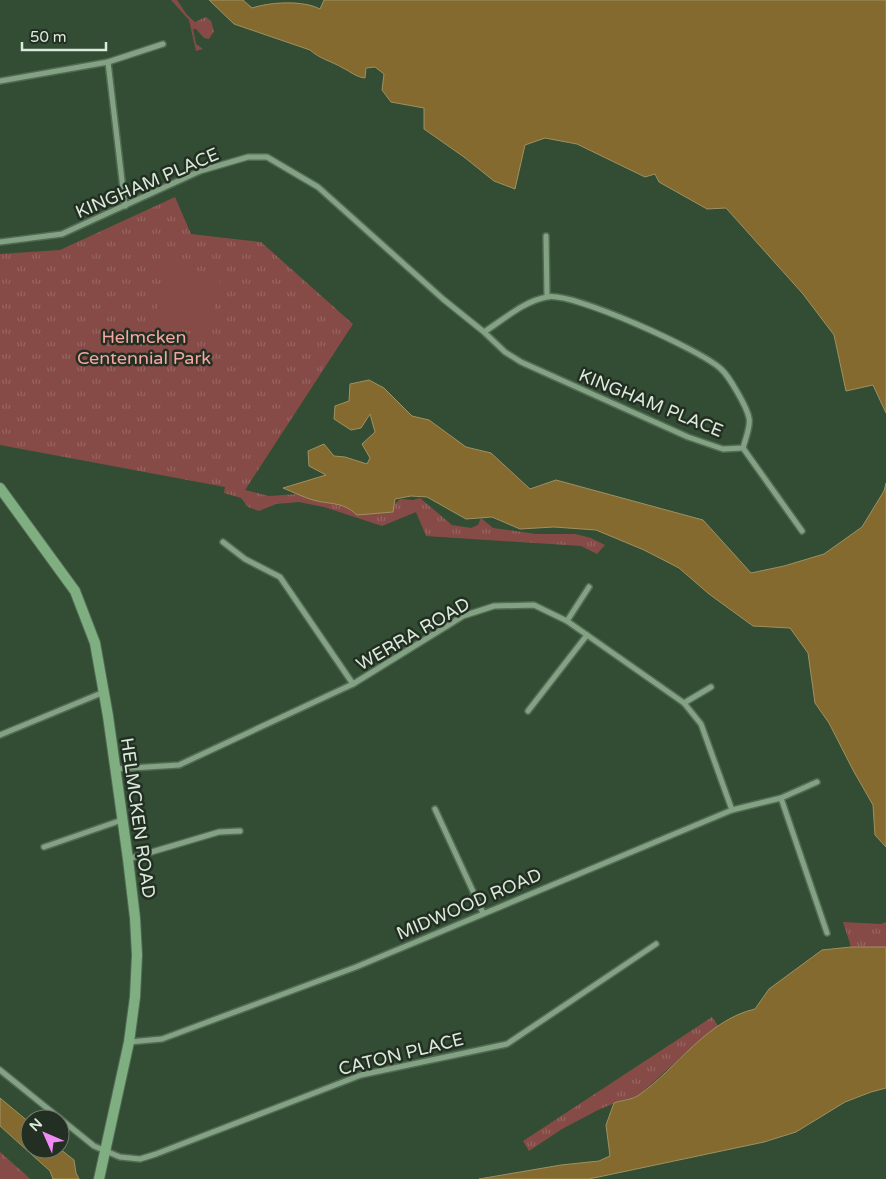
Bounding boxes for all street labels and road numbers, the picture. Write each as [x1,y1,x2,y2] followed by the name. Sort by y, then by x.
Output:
[72,143,222,223] street label: KINGHAM PLACE
[576,364,726,442] street label: KINGHAM PLACE
[352,593,474,675] street label: WERRA ROAD
[116,736,160,900] street label: HELMCKEN ROAD
[393,863,545,945] street label: MIDWOOD ROAD
[336,1028,466,1080] street label: CATON PLACE

